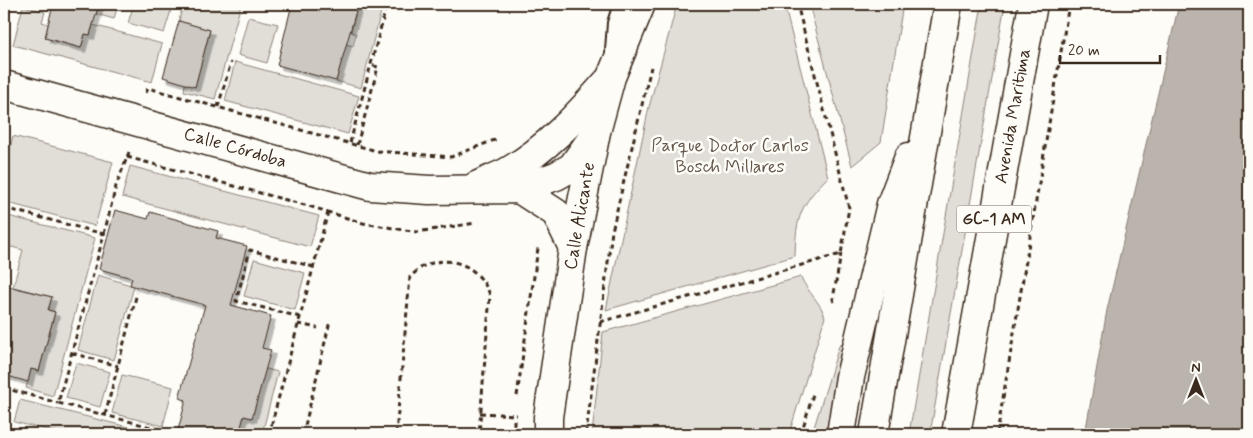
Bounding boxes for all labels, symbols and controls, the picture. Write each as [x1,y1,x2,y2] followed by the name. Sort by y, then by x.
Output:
[1060,32,1160,64] scale bar
[1068,41,1100,61] text: 20 m
[989,47,1037,185] street label: Avenida Maritima
[181,122,289,174] street label: Calle Córdoba
[651,134,809,179] park label: Parque Doctor Carlos Bosch Millares
[559,160,601,272] street label: Calle Alicante
[956,205,1032,232] road number: GC-1 AM
[1170,356,1220,406] north arrow
[1191,359,1201,377] text: N

